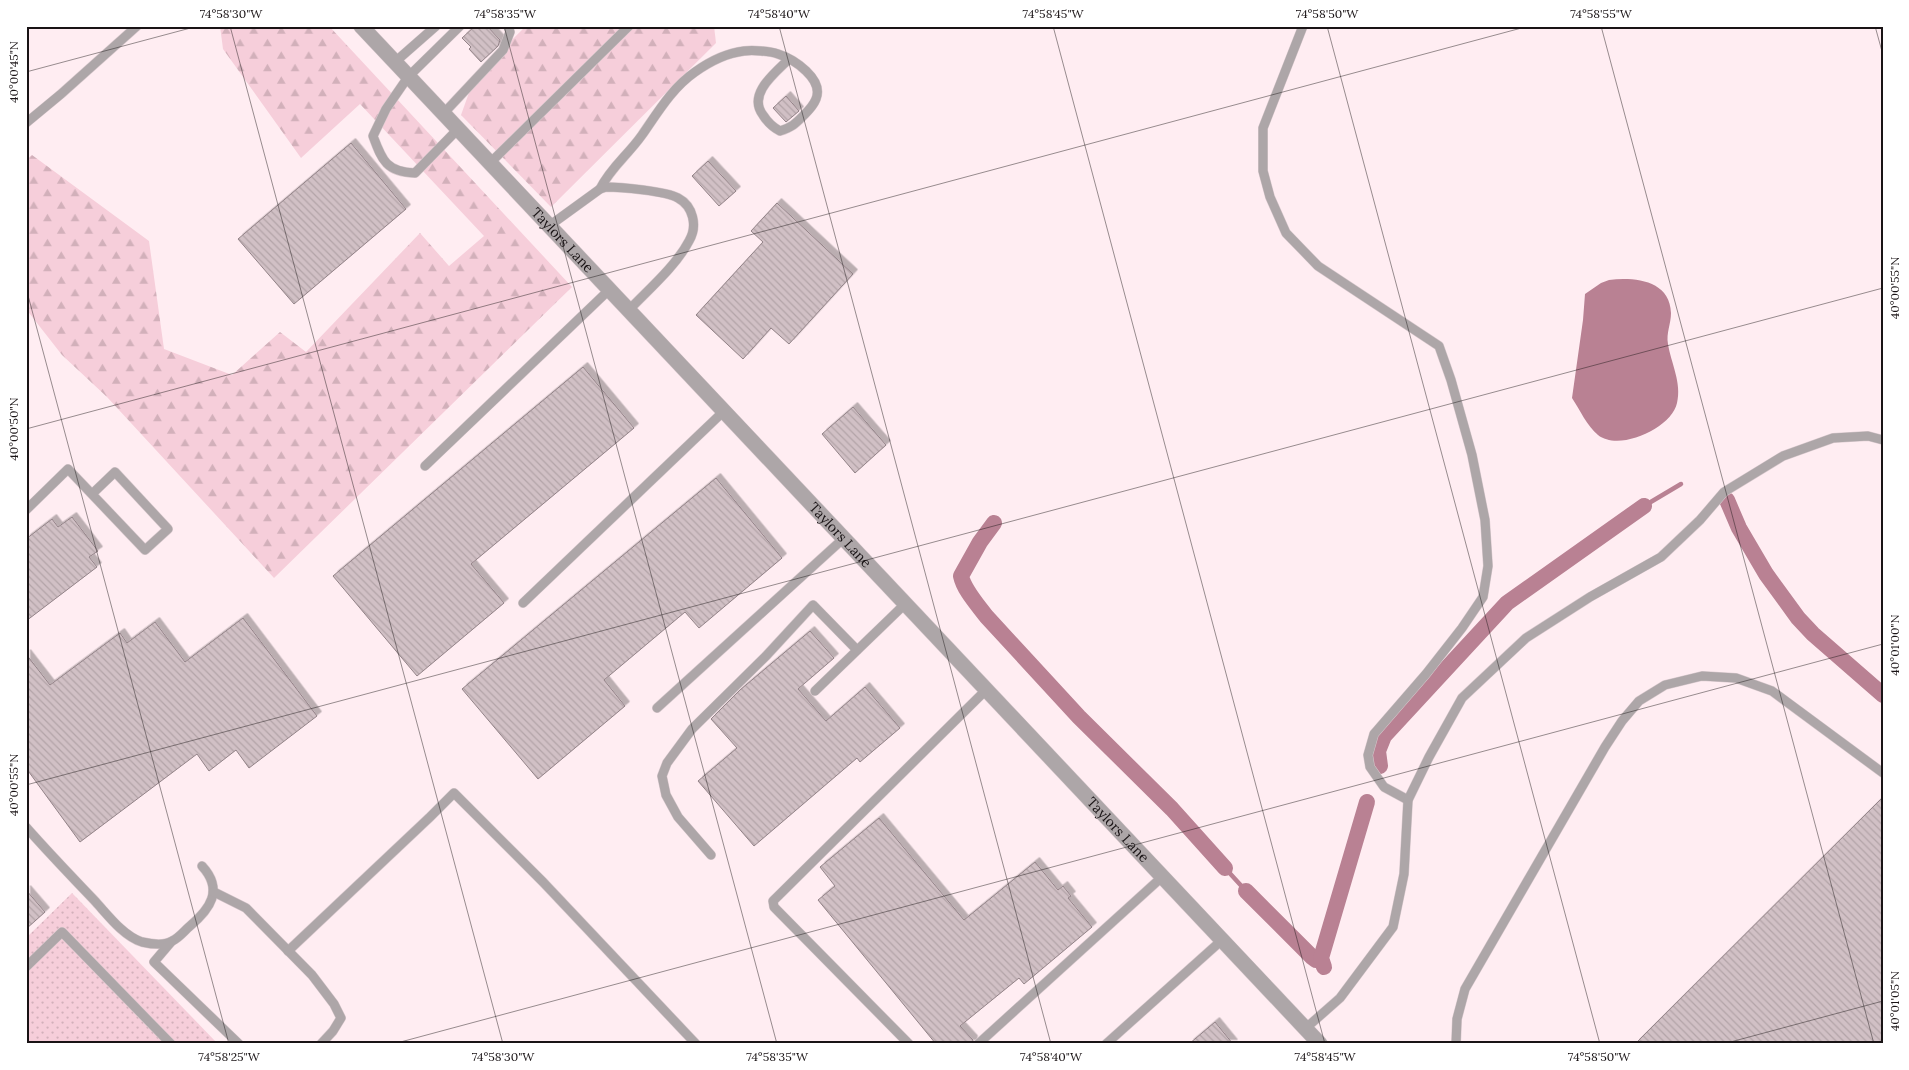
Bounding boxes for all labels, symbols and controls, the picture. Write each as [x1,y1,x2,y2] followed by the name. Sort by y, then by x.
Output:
[200,6,263,21] text: 74°58'30"W
[474,6,537,21] text: 74°58'35"W
[748,6,811,21] text: 74°58'40"W
[1023,6,1085,21] text: 74°58'45"W
[1296,6,1359,21] text: 74°58'50"W
[1570,6,1633,21] text: 74°58'55"W
[6,41,21,103] text: 40°00'45"N
[528,204,598,277] street label: Taylors Lane
[1887,257,1902,319] text: 40°00'55"N
[6,397,21,461] text: 40°00'50"N
[805,498,876,571] street label: Taylors Lane
[1887,614,1902,676] text: 40°01'00"N
[6,754,21,816] text: 40°00'55"N
[1083,793,1153,866] street label: Taylors Lane
[1887,971,1902,1031] text: 40°01'05"N
[198,1049,261,1064] text: 74°58'25"W
[472,1049,535,1064] text: 74°58'30"W
[746,1049,809,1064] text: 74°58'35"W
[1020,1049,1083,1064] text: 74°58'40"W
[1295,1049,1357,1064] text: 74°58'45"W
[1568,1049,1631,1064] text: 74°58'50"W

